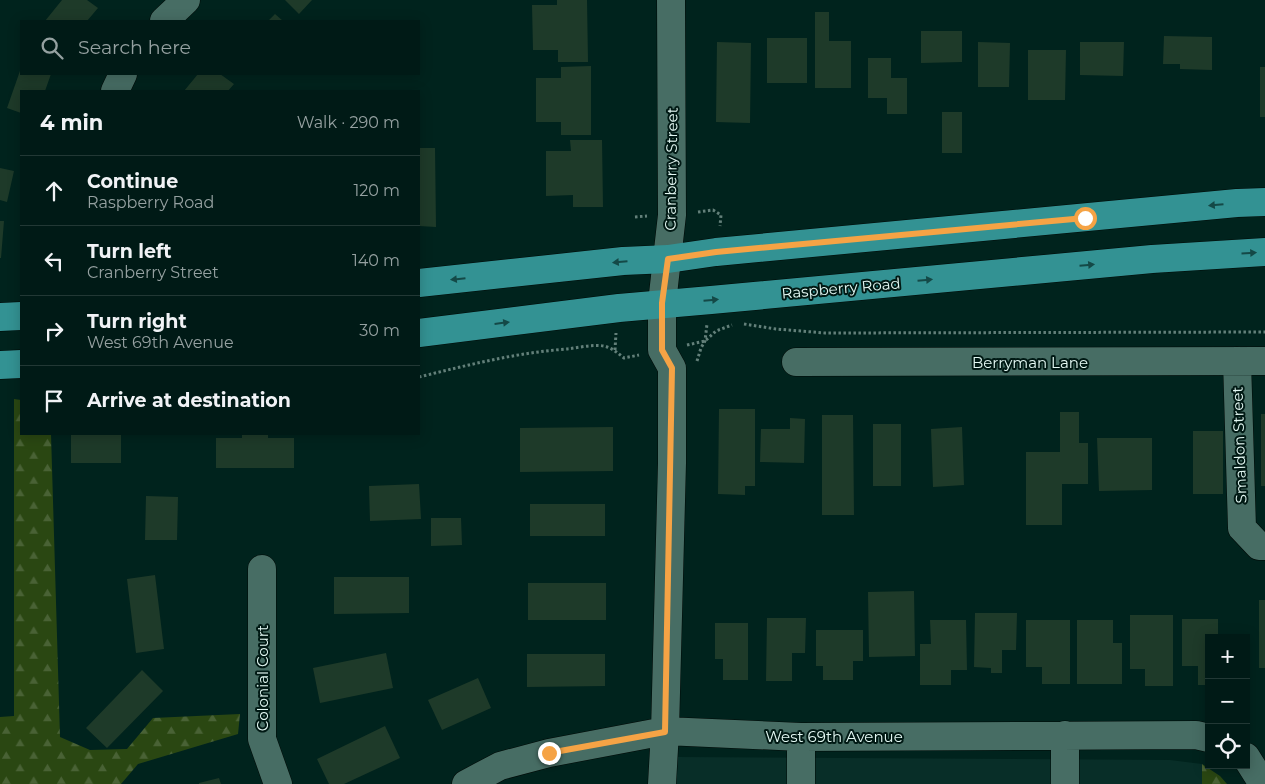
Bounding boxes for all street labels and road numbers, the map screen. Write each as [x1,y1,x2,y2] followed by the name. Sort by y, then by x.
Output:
[660,107,682,231] street label: Cranberry Street
[781,273,901,303] street label: Raspberry Road
[972,353,1088,372] street label: Berryman Lane
[1227,386,1251,504] street label: Smaldon Street
[253,625,272,731] street label: Colonial Court
[765,727,903,746] street label: West 69th Avenue

